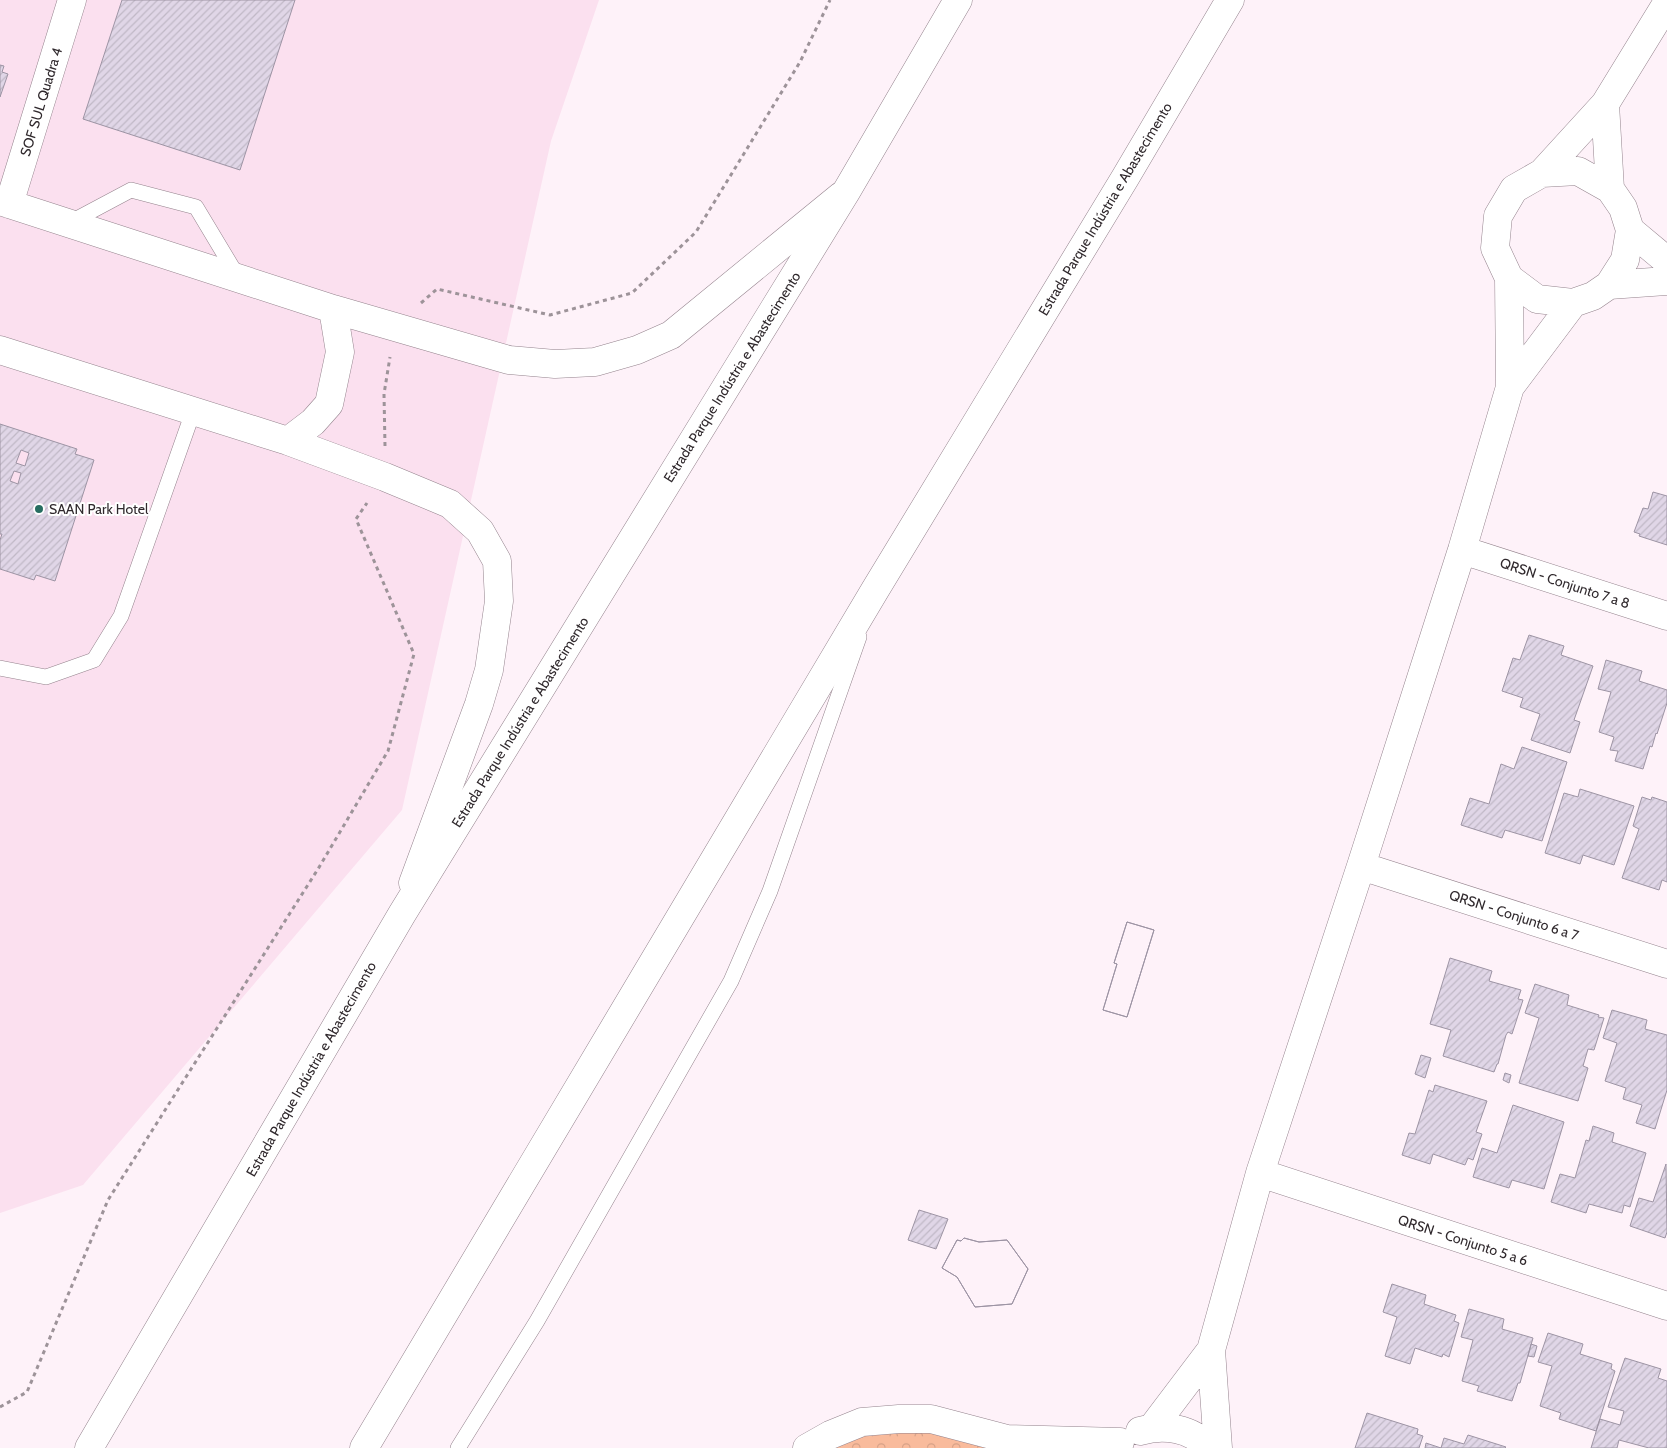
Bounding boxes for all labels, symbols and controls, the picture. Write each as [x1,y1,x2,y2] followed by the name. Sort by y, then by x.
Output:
[16,45,66,159] street label: SOF SUL Quadra 4
[1034,99,1176,319] street label: Estrada Parque Indústria e Abastecimento
[659,268,805,486] street label: Estrada Parque Indústria e Abastecimento
[49,500,149,518] place label: SAAN Park Hotel
[33,503,45,515] marker: SAAN Park Hotel
[1498,553,1632,613] street label: QRSN - Conjunto 7 a 8
[447,613,593,831] street label: Estrada Parque Indústria e Abastecimento
[1447,886,1581,944] street label: QRSN - Conjunto 6 a 7
[242,958,380,1180] street label: Estrada Parque Indústria e Abastecimento
[1396,1210,1530,1270] street label: QRSN - Conjunto 5 a 6

